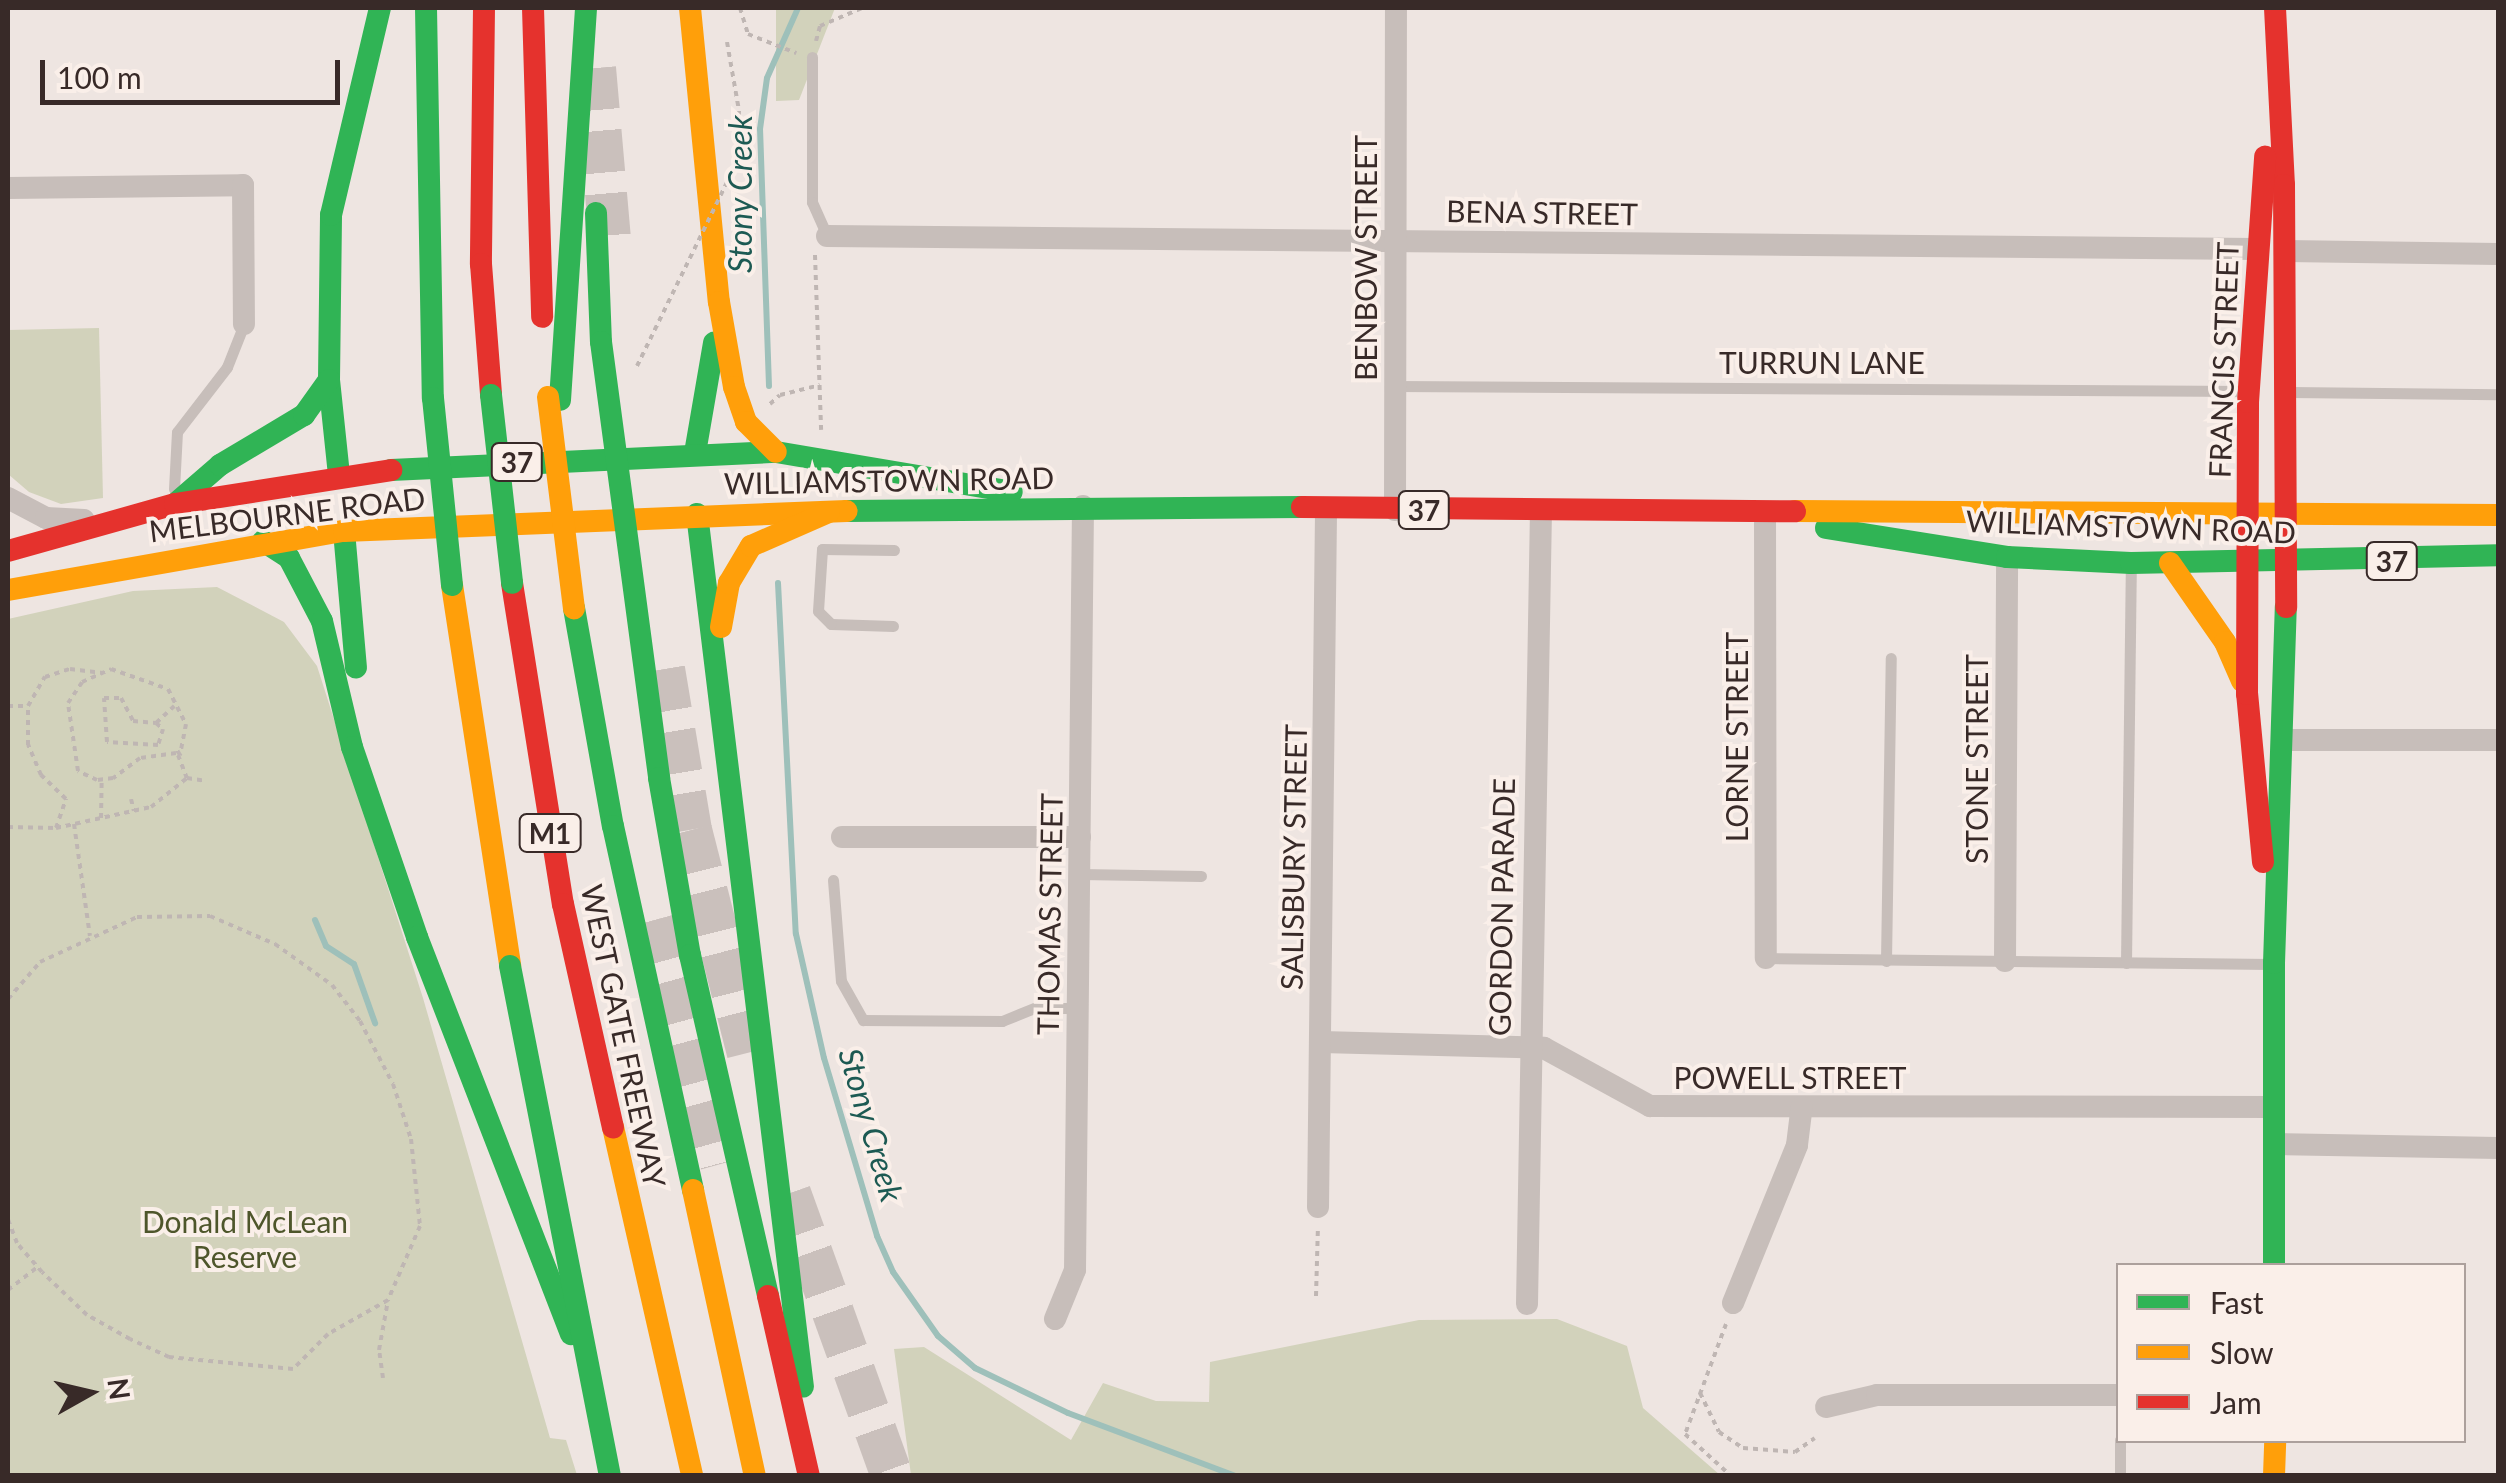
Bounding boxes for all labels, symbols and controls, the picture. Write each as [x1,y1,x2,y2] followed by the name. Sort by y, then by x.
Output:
[45,40,345,102] scale bar
[57,59,142,95] text: 100 m
[721,115,759,273] water label: Stony Creek
[1347,135,1383,381] street label: BENBOW STREET
[1445,192,1639,232] street label: BENA STREET
[2201,241,2245,479] street label: FRANCIS STREET
[1719,344,1925,380] street label: TURRUN LANE
[490,439,544,485] road number: 37
[724,459,1054,501] street label: WILLIAMSTOWN ROAD
[147,479,427,549] street label: MELBOURNE ROAD
[1396,487,1452,533] road number: 37
[1965,502,2297,550] street label: WILLIAMSTOWN ROAD
[2364,538,2420,584] road number: 37
[1718,632,1754,842] street label: LORNE STREET
[1958,654,1994,864] street label: STONE STREET
[1273,723,1313,991] street label: SALISBURY STREET
[1481,778,1521,1036] street label: GORDON PARADE
[1029,793,1069,1035] street label: THOMAS STREET
[518,810,582,856] road number: M1
[574,881,674,1191] street label: WEST GATE FREEWAY
[831,1044,911,1206] water label: Stony Creek
[1673,1059,1907,1095] street label: POWELL STREET
[142,1203,348,1274] park label: Donald McLean Reserve
[2116,1263,2466,1443] legend
[2210,1284,2264,1320] text: Fast
[2210,1334,2273,1370] text: Slow
[40,1343,140,1443] north arrow
[101,1376,138,1402] text: N
[2210,1384,2262,1420] text: Jam

